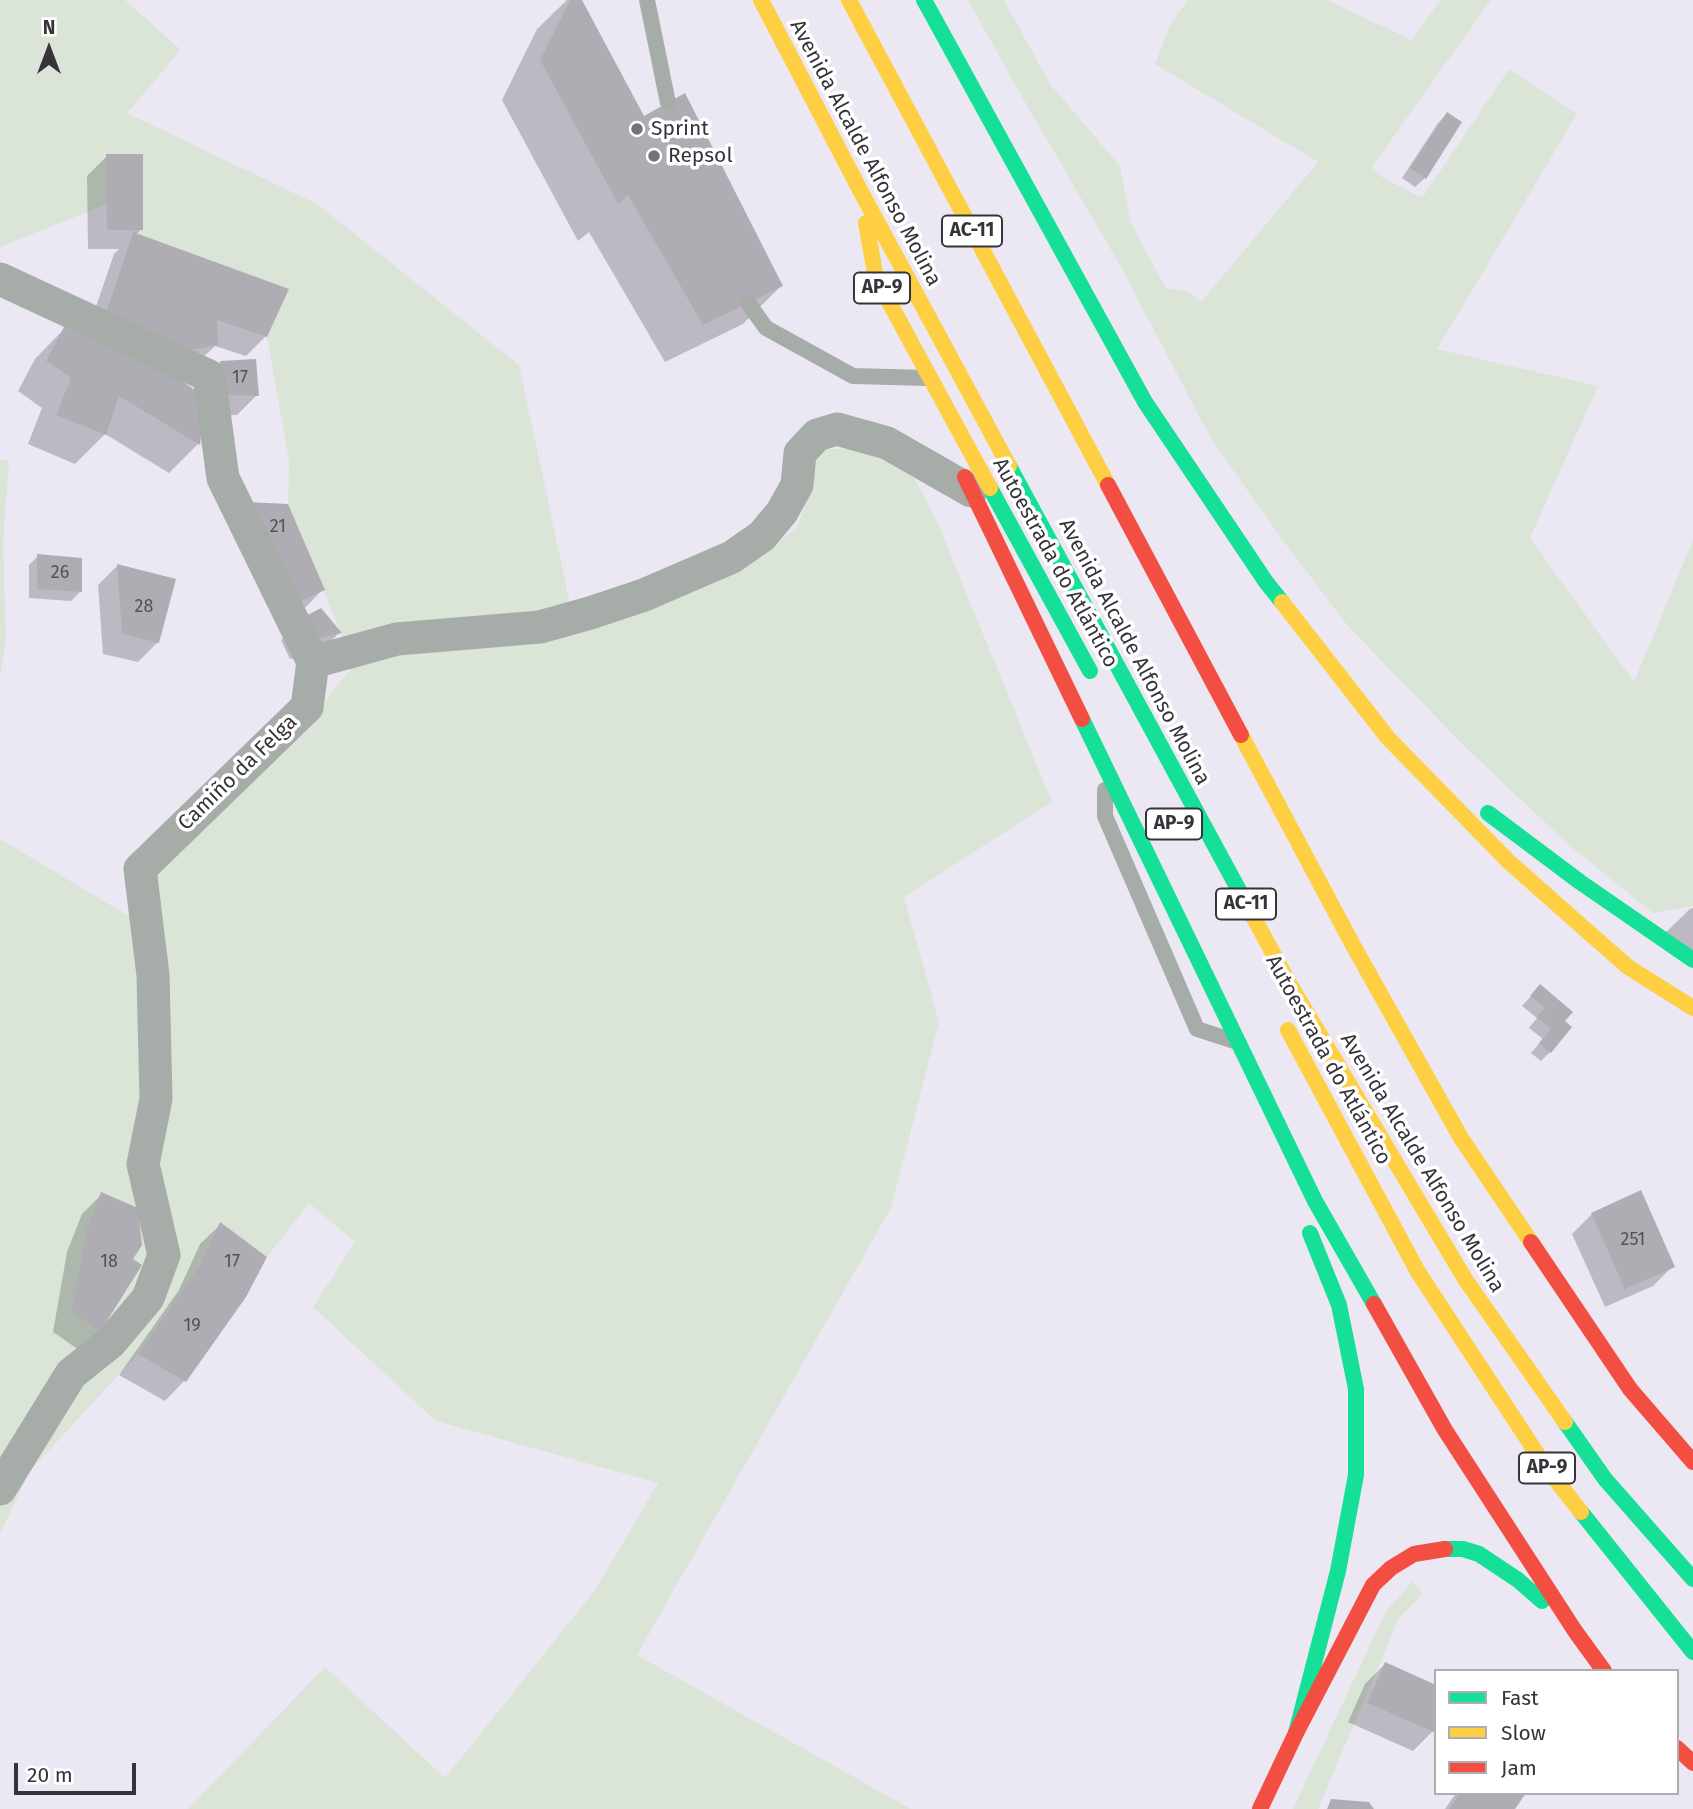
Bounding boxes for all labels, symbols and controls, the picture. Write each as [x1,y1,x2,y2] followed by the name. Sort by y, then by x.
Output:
[14,14,84,84] north arrow
[43,16,55,39] text: N
[784,16,946,290] street label: Avenida Alcalde Alfonso Molina
[651,116,709,142] place label: Sprint
[629,121,645,137] marker: Sprint
[668,143,733,169] place label: Repsol
[646,148,662,164] marker: Repsol
[942,216,1002,246] road number: AC-11
[854,272,910,304] road number: AP-9
[232,367,248,389] house number: 17
[987,454,1123,672] street label: Autoestrada do Atlántico
[1053,515,1215,789] street label: Avenida Alcalde Alfonso Molina
[270,516,286,538] house number: 21
[51,562,69,584] house number: 26
[135,596,153,618] house number: 28
[173,710,303,836] street label: Camiño da Felga
[1146,808,1202,839] road number: AP-9
[1216,888,1276,920] road number: AC-11
[1260,951,1396,1169] street label: Autoestrada do Atlántico
[1334,1029,1510,1297] street label: Avenida Alcalde Alfonso Molina
[1621,1229,1645,1251] house number: 251
[100,1251,118,1273] house number: 18
[224,1251,240,1273] house number: 17
[183,1315,201,1337] house number: 19
[1519,1452,1575,1484] road number: AP-9
[1434,1669,1679,1795] legend
[1501,1685,1539,1711] text: Fast
[1501,1720,1546,1746] text: Slow
[18,1750,140,1794] scale bar
[1501,1755,1537,1781] text: Jam
[27,1762,73,1788] text: 20 m

